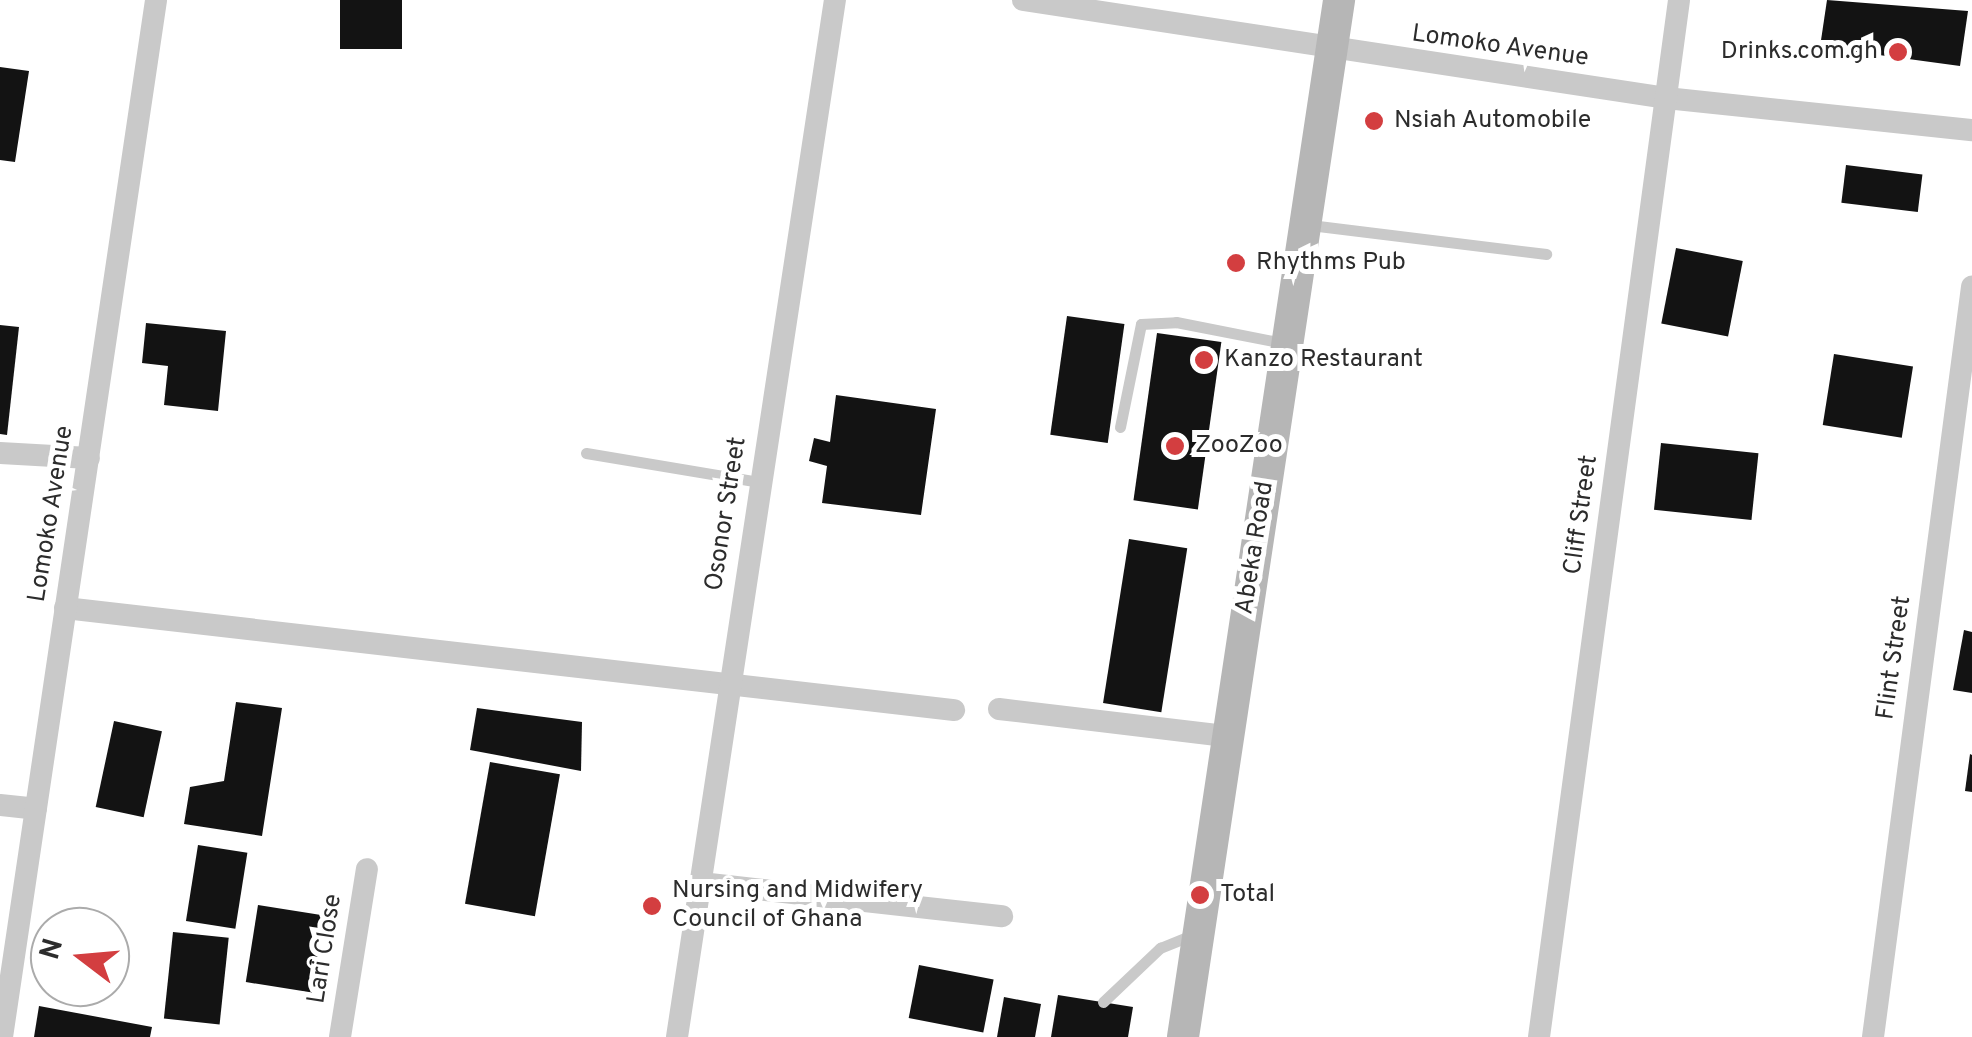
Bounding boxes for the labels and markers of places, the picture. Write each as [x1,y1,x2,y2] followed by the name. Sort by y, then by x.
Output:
[1721,37,1878,67] place label: Drinks.com.gh
[1887,41,1909,63] marker: Drinks.com.gh
[1394,106,1592,136] place label: Nsiah Automobile
[1363,110,1385,132] marker: Nsiah Automobile
[1256,248,1406,278] place label: Rhythms Pub
[1225,252,1247,274] marker: Rhythms Pub
[1224,345,1423,375] place label: Kanzo Restaurant
[1193,349,1215,371] marker: Kanzo Restaurant
[1195,431,1283,461] place label: ZooZoo
[1164,435,1186,457] marker: ZooZoo
[672,877,923,936] place label: Nursing and Midwifery Council of Ghana
[1220,880,1275,910] place label: Total
[1189,884,1211,906] marker: Total
[641,895,663,917] marker: Nursing and Midwifery Council of Ghana

